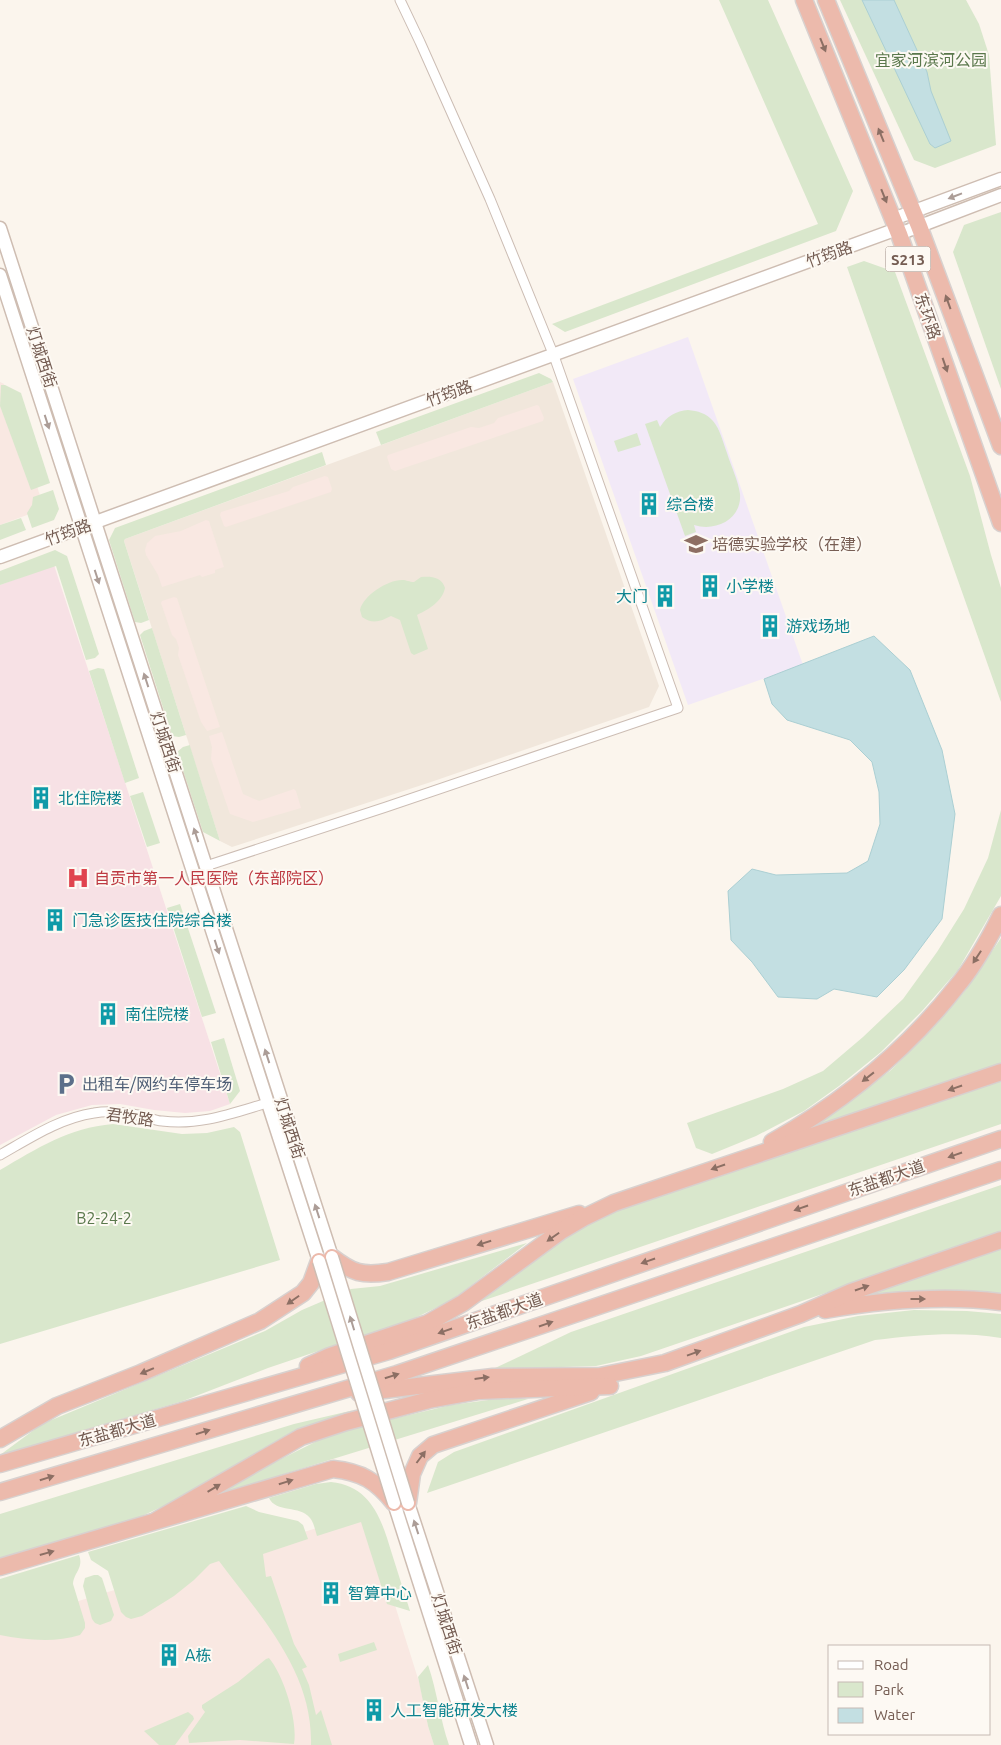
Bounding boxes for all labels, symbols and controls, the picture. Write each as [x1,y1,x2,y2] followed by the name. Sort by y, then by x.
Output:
[819,38,827,52] one-way arrow
[875,51,987,69] park label: 宜家河滨河公园
[877,128,885,142] one-way arrow
[880,189,888,203] one-way arrow
[948,193,963,200] one-way arrow
[803,237,855,271] street label: 竹筠路
[886,246,930,272] road number: S213
[912,290,944,342] street label: 东环路
[944,294,952,309] one-way arrow
[24,324,60,390] street label: 灯城西街
[941,358,949,373] one-way arrow
[423,376,475,410] street label: 竹筠路
[44,414,51,429] one-way arrow
[636,491,662,517] building icon: 综合楼
[666,495,714,513] place label: 综合楼
[42,515,94,549] street label: 竹筠路
[683,531,709,557] school or university icon: 培德实验学校（在建）
[712,535,872,553] place label: 培德实验学校（在建）
[93,569,101,584] one-way arrow
[697,573,723,599] building icon: 小学楼
[726,577,774,595] place label: 小学楼
[652,583,678,609] building icon: 大门
[616,587,648,605] place label: 大门
[757,613,783,639] building icon: 游戏场地
[786,617,850,635] place label: 游戏场地
[141,672,149,687] one-way arrow
[148,709,184,775] street label: 灯城西街
[28,785,54,811] building icon: 北住院楼
[58,789,122,807] place label: 北住院楼
[191,827,199,842] one-way arrow
[65,865,91,891] hospital icon: 自贡市第一人民医院（东部院区）
[94,869,334,887] place label: 自贡市第一人民医院（东部院区）
[42,907,68,933] building icon: 门急诊医技住院综合楼
[72,911,232,929] place label: 门急诊医技住院综合楼
[214,940,222,955] one-way arrow
[972,950,981,964] one-way arrow
[95,1001,121,1027] building icon: 南住院楼
[125,1005,189,1023] place label: 南住院楼
[263,1048,271,1063] one-way arrow
[53,1071,79,1097] parking icon: 出租车/网约车停车场
[862,1071,875,1082] one-way arrow
[82,1075,232,1093] place label: 出租车/网约车停车场
[947,1084,962,1092] one-way arrow
[272,1095,308,1161] street label: 灯城西街
[105,1105,155,1129] street label: 君牧路
[947,1151,962,1159] one-way arrow
[845,1156,927,1200] street label: 东盐都大道
[710,1163,725,1171] one-way arrow
[312,1203,320,1218] one-way arrow
[794,1205,809,1212] one-way arrow
[76,1209,132,1227] park label: B2-24-2
[546,1232,560,1242] one-way arrow
[476,1239,491,1247] one-way arrow
[640,1257,655,1265] one-way arrow
[855,1284,870,1292] one-way arrow
[463,1289,545,1333] street label: 东盐都大道
[286,1295,300,1305] one-way arrow
[910,1295,926,1303] one-way arrow
[347,1315,355,1330] one-way arrow
[539,1320,554,1328] one-way arrow
[437,1328,452,1335] one-way arrow
[687,1349,702,1357] one-way arrow
[140,1367,154,1375] one-way arrow
[384,1371,399,1379] one-way arrow
[475,1374,491,1382] one-way arrow
[76,1410,158,1450] street label: 东盐都大道
[195,1427,210,1435] one-way arrow
[416,1450,426,1464] one-way arrow
[39,1474,54,1482] one-way arrow
[279,1477,294,1485] one-way arrow
[208,1483,221,1492] one-way arrow
[412,1520,419,1535] one-way arrow
[39,1549,54,1557] one-way arrow
[318,1580,344,1606] building icon: 智算中心
[348,1584,412,1602] place label: 智算中心
[429,1591,465,1657] street label: 灯城西街
[156,1642,182,1668] building icon: A栋
[828,1645,991,1735] legend
[185,1646,211,1664] place label: A栋
[874,1656,909,1673] text: Road
[462,1674,470,1689] one-way arrow
[874,1681,904,1698] text: Park
[361,1697,387,1723] building icon: 人工智能研发大楼
[390,1701,518,1719] place label: 人工智能研发大楼
[874,1706,915,1723] text: Water

